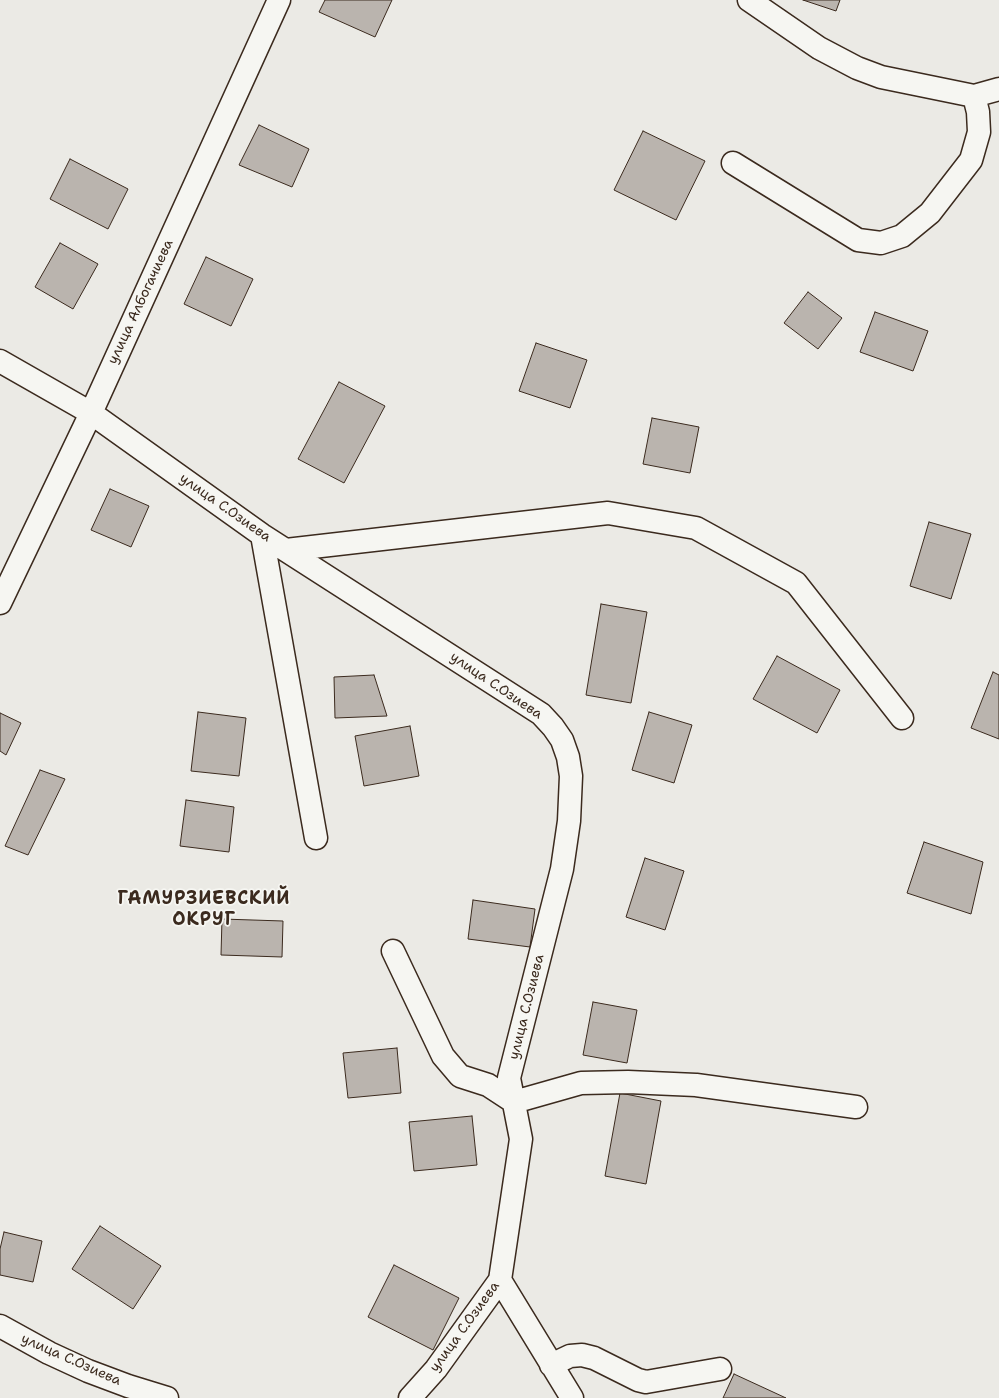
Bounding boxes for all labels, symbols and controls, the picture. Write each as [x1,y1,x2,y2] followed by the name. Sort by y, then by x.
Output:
[105,237,177,367] street label: улица Албогачиева
[176,470,274,546] street label: улица С.Озиева
[447,649,545,723] street label: улица С.Озиева
[117,888,291,930] district label: ГАМУРЗИЕВСКИЙ ОКРУГ
[506,953,548,1061] street label: улица С.Озиева
[426,1278,504,1376] street label: улица С.Озиева
[18,1330,124,1390] street label: улица С.Озиева

